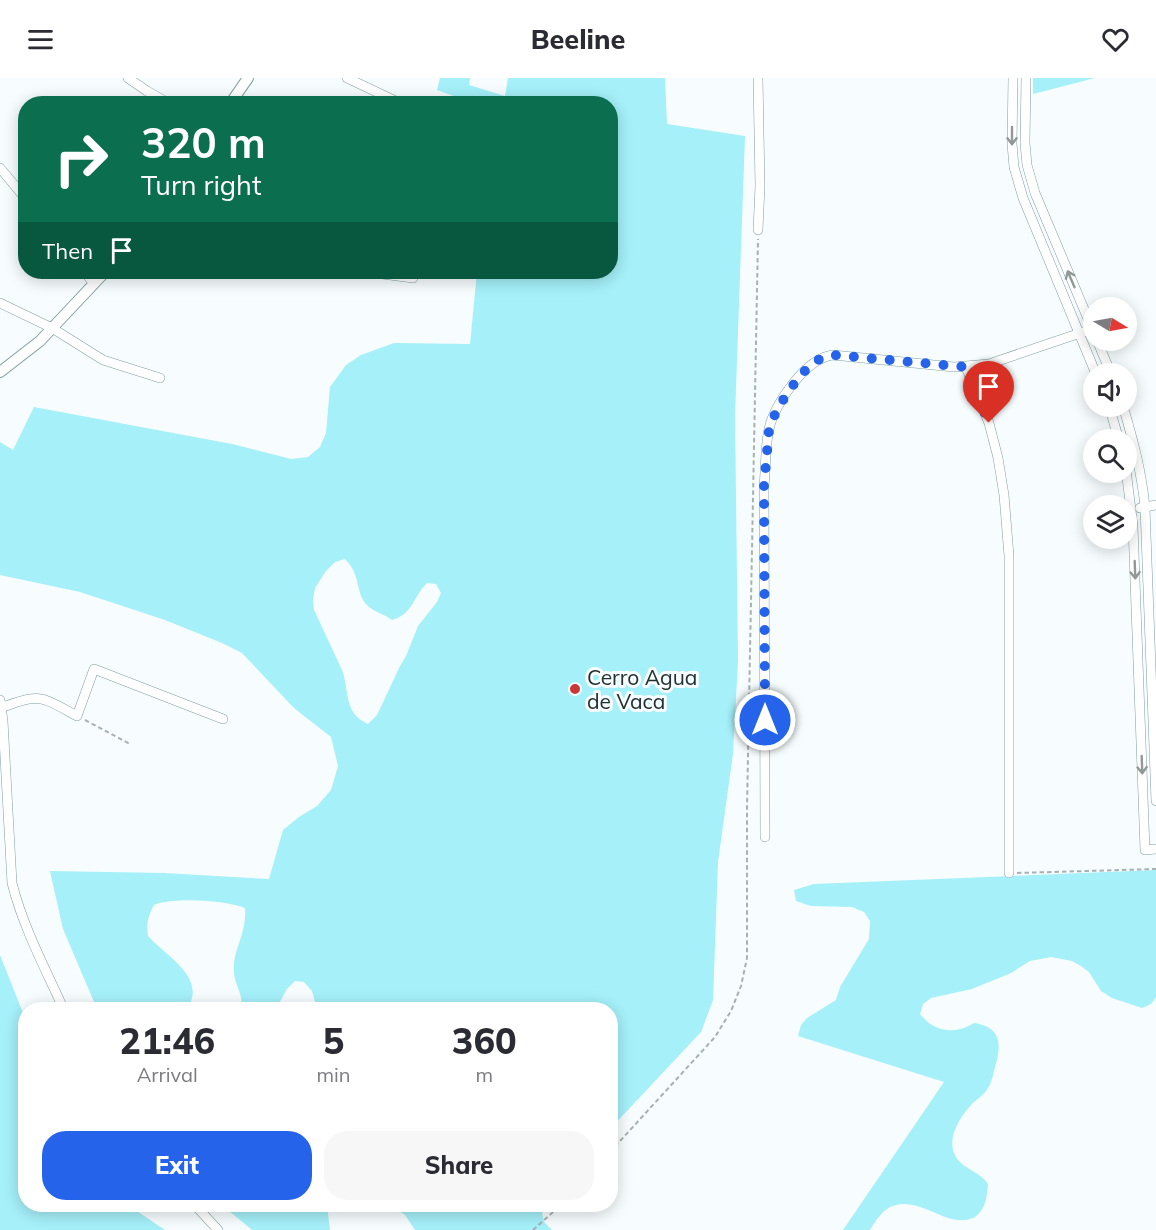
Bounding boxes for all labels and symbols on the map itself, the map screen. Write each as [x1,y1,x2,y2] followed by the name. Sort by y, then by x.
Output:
[1006,126,1018,146] one-way arrow
[1065,270,1076,288] one-way arrow
[1083,297,1137,351] north arrow
[963,361,1014,423] pin
[1129,560,1140,580] one-way arrow
[587,664,697,714] place label: Cerro Agua de Vaca
[568,682,582,696] marker: Cerro Agua de Vaca
[733,688,797,752] position arrow
[1136,755,1147,775] one-way arrow

